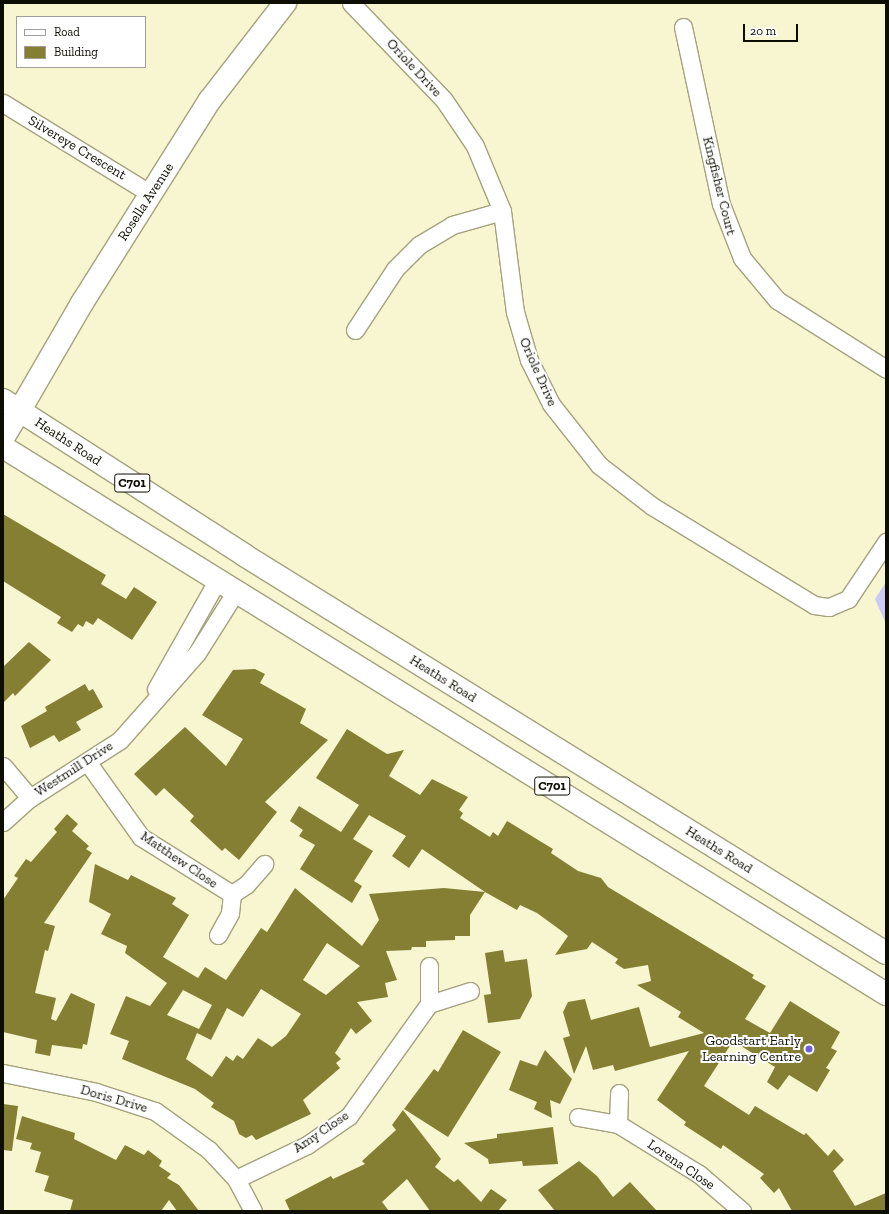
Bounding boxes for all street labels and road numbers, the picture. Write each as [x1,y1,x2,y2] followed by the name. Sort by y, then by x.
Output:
[383,35,445,101] street label: Oriole Drive
[25,112,129,184] street label: Silvereye Crescent
[699,135,739,237] street label: Kingfisher Court
[114,160,178,244] street label: Rosella Avenue
[515,335,561,409] street label: Oriole Drive
[32,414,104,470] street label: Heaths Road
[114,472,150,494] road number: C701
[406,652,480,706] street label: Heaths Road
[32,737,116,801] street label: Westmill Drive
[534,775,570,797] road number: C701
[682,823,756,877] street label: Heaths Road
[137,828,221,892] street label: Matthew Close
[78,1081,150,1117] street label: Doris Drive
[290,1107,352,1157] street label: Amy Close
[644,1136,718,1194] street label: Lorena Close

